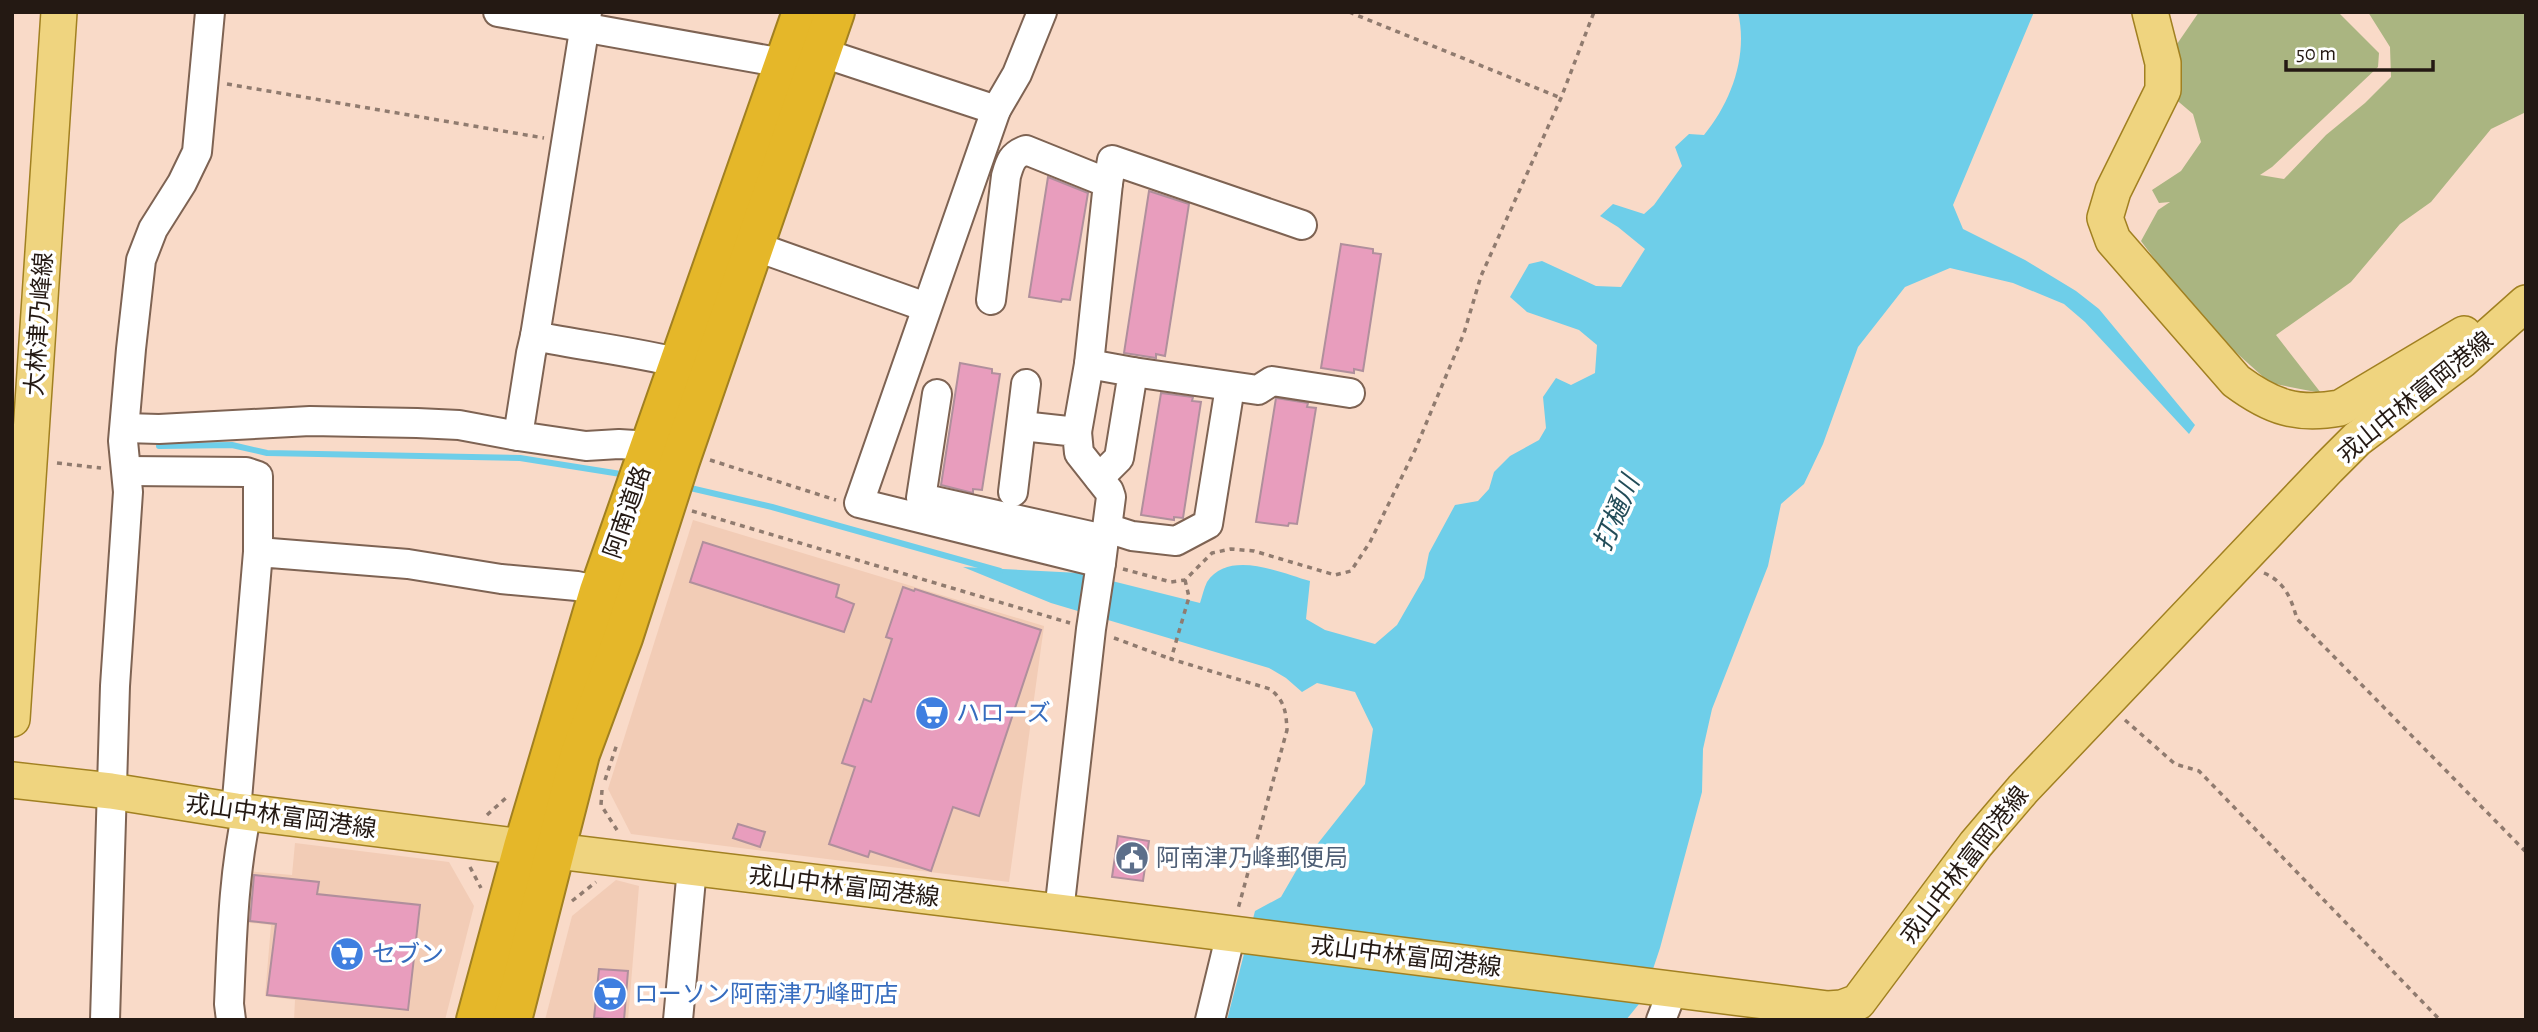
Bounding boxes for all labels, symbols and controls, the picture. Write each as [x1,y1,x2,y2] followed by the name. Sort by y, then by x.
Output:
[2286,28,2433,72] scale bar
[2296,43,2336,64] text: 50 m
[21,251,57,397] street label: 大林津乃峰線
[2332,326,2498,468] street label: 戎山中林富岡港線
[599,462,655,562] street label: 阿南道路
[1589,469,1645,554] water label: 打樋川
[913,694,951,732] supermarket icon: ハローズ
[956,700,1051,726] place label: ハローズ
[1895,781,2033,949] street label: 戎山中林富岡港線
[184,790,378,842] street label: 戎山中林富岡港線
[1113,839,1151,877] public building icon: 阿南津乃峰郵便局
[1156,845,1348,871] place label: 阿南津乃峰郵便局
[747,861,941,911] street label: 戎山中林富岡港線
[1309,931,1503,981] street label: 戎山中林富岡港線
[328,935,366,973] supermarket icon: セブン
[372,941,444,967] place label: セブン
[591,975,629,1013] supermarket icon: ローソン阿南津乃峰町店
[634,981,898,1007] place label: ローソン阿南津乃峰町店

